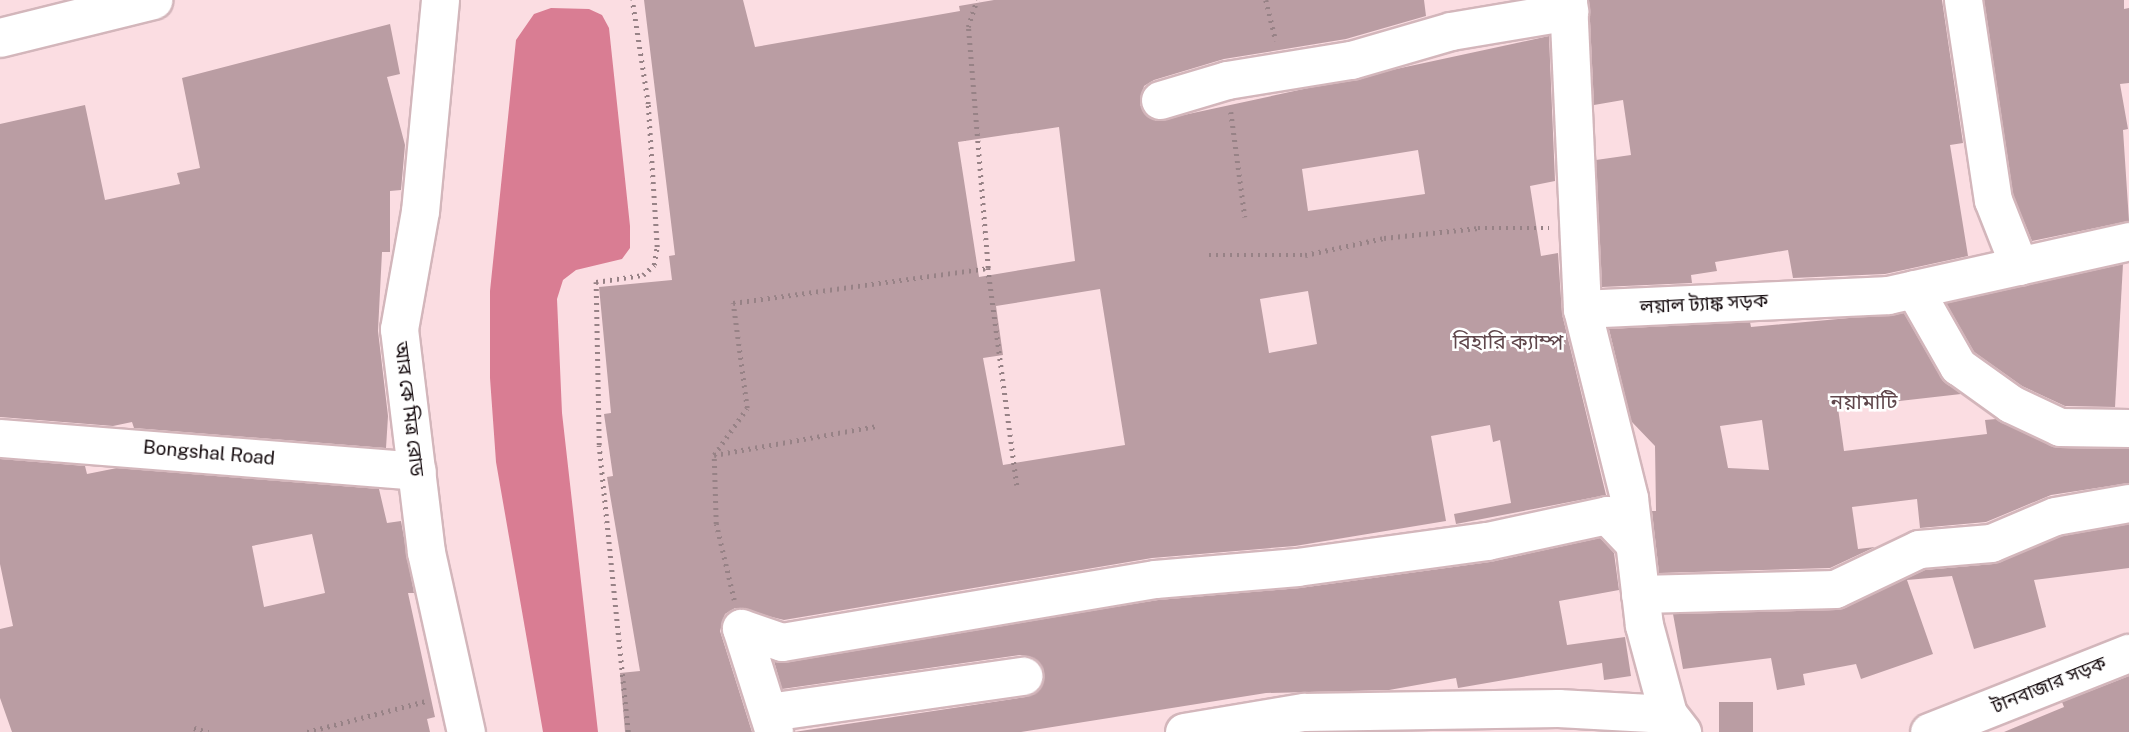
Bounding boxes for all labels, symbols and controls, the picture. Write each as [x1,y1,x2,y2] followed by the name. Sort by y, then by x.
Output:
[1639,289,1769,319] street label: লয়াল ট্যাঙ্ক সড়ক
[1453,329,1563,355] district label: বিহারি ক্যাম্প
[389,340,429,478] street label: আর কে মিত্র রোড
[1831,389,1897,415] district label: নয়ামাটি
[142,436,276,470] street label: Bongshal Road
[1988,652,2110,718] street label: টানবাজার সড়ক

